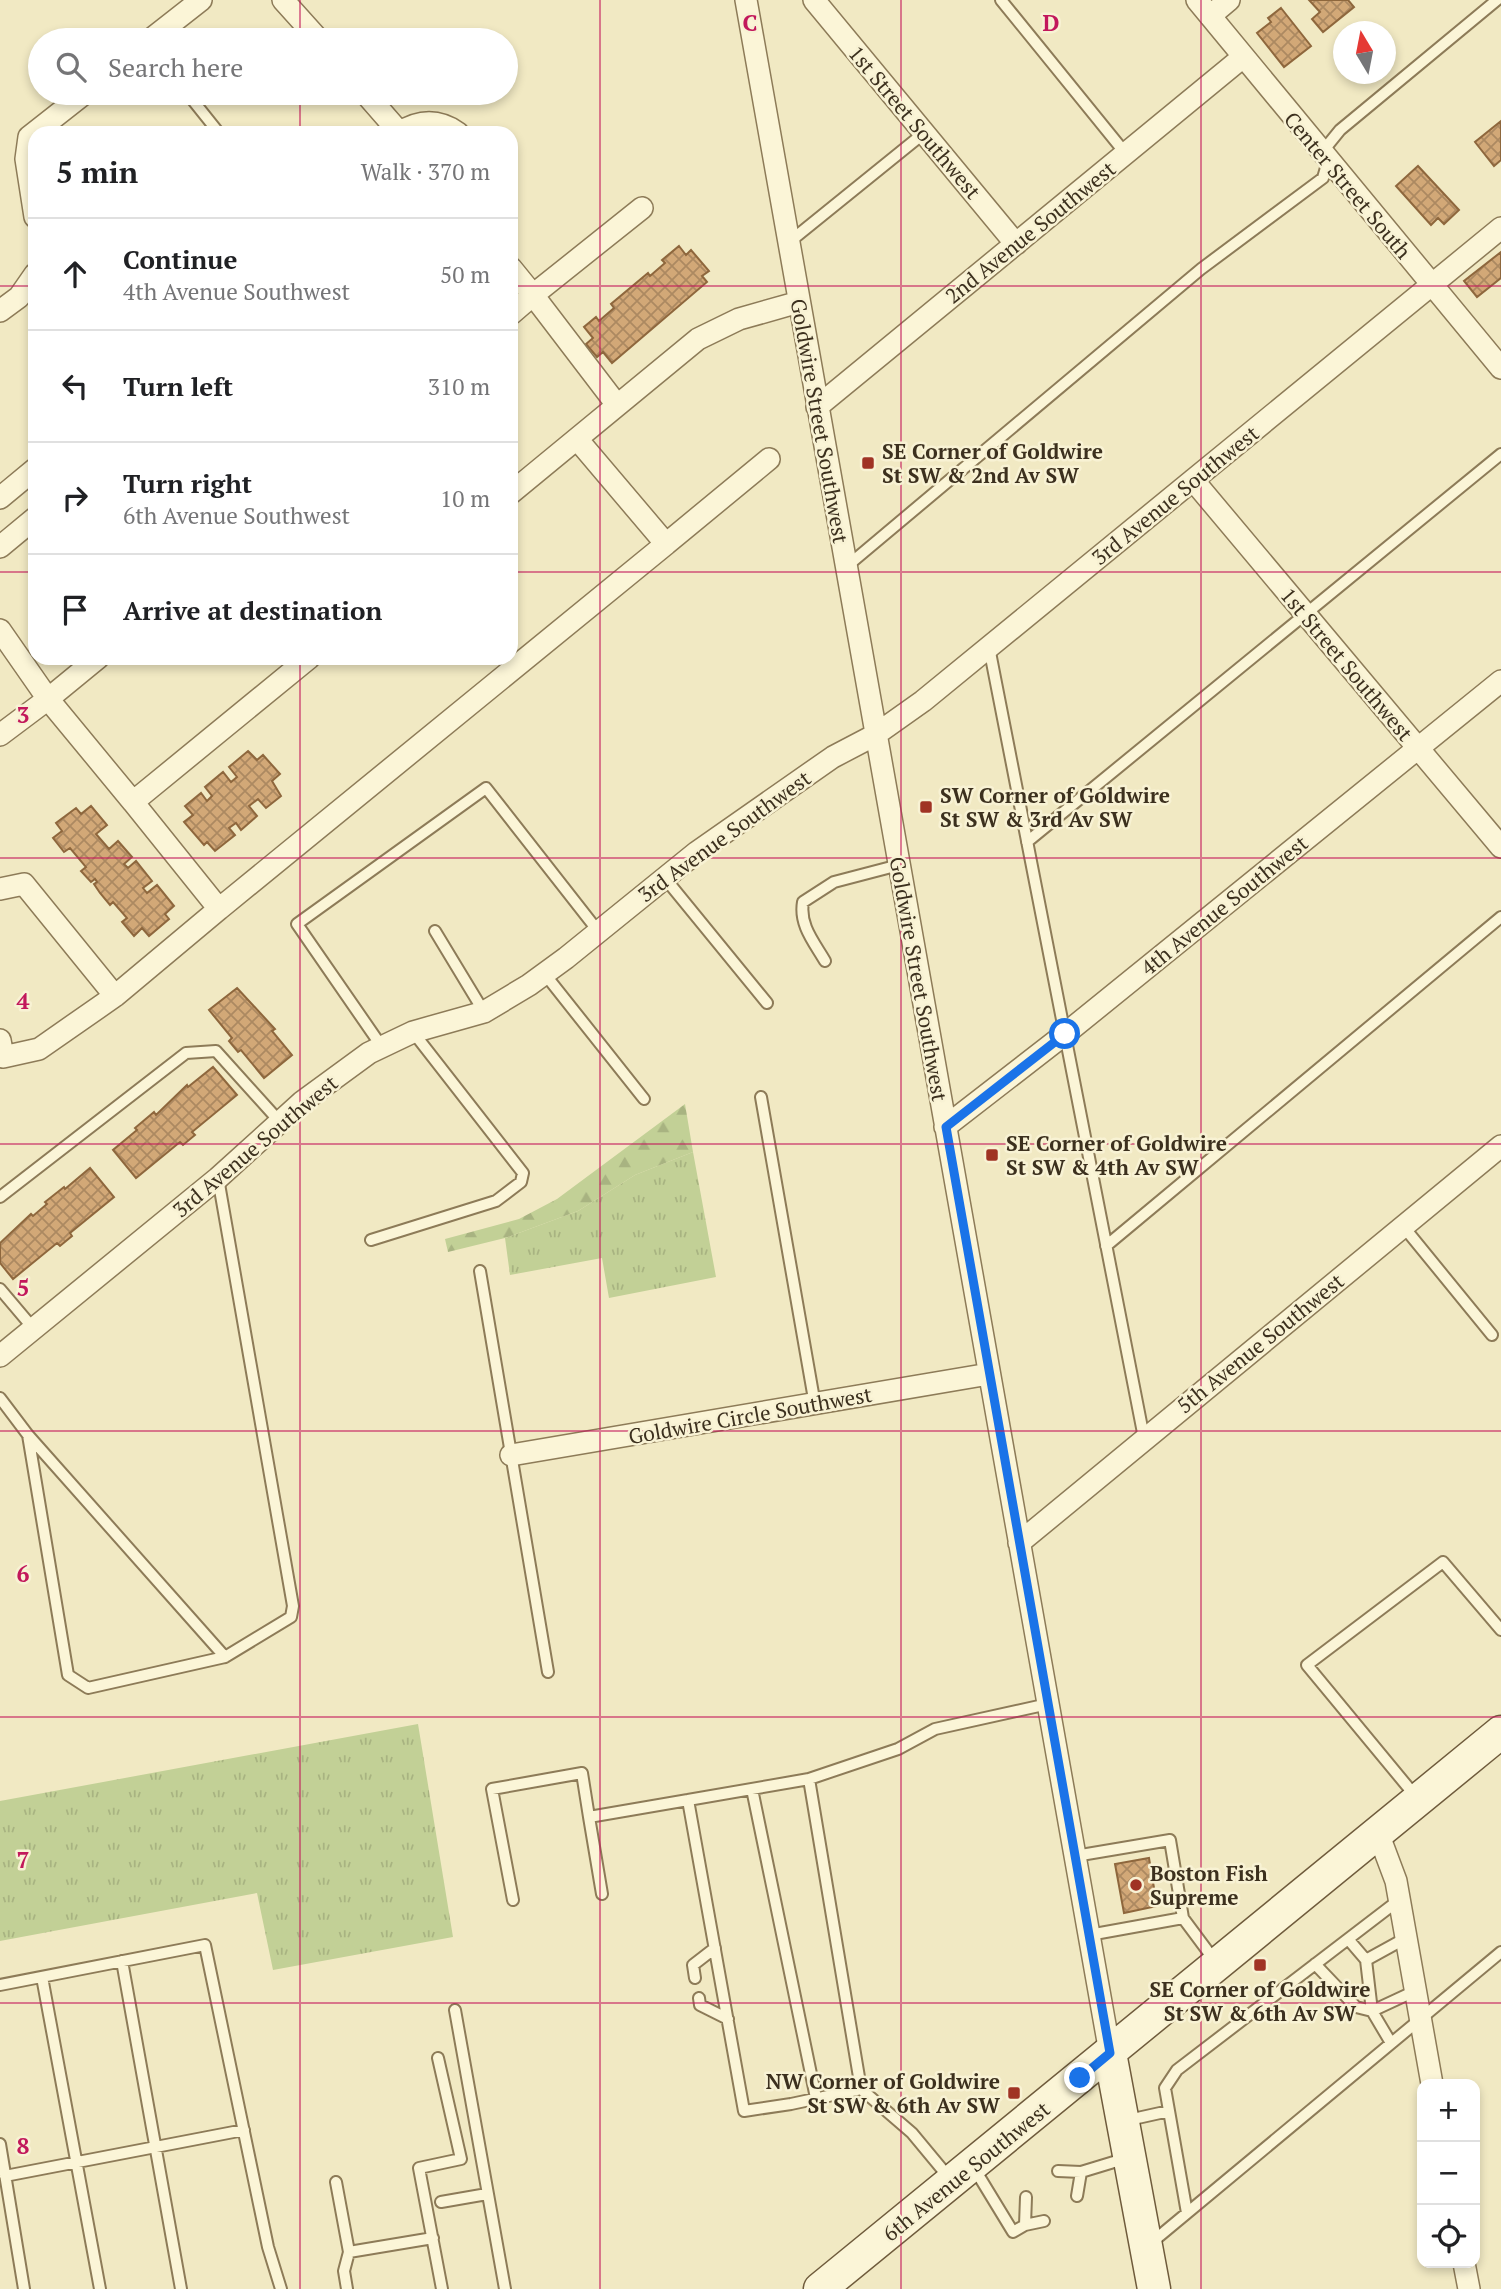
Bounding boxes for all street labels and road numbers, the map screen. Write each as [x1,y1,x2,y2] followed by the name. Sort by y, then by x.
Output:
[843,40,988,205] street label: 1st Street Southwest
[1278,106,1418,264] street label: Center Street South
[939,154,1121,309] street label: 2nd Avenue Southwest
[785,296,855,546] street label: Goldwire Street Southwest
[1086,419,1264,571] street label: 3rd Avenue Southwest
[1275,582,1420,747] street label: 1st Street Southwest
[632,764,816,908] street label: 3rd Avenue Southwest
[1135,829,1314,981] street label: 4th Avenue Southwest
[884,854,954,1104] street label: Goldwire Street Southwest
[167,1069,343,1223] street label: 3rd Avenue Southwest
[1171,1267,1350,1419] street label: 5th Avenue Southwest
[626,1380,874,1450] street label: Goldwire Circle Southwest
[877,2095,1056,2247] street label: 6th Avenue Southwest

